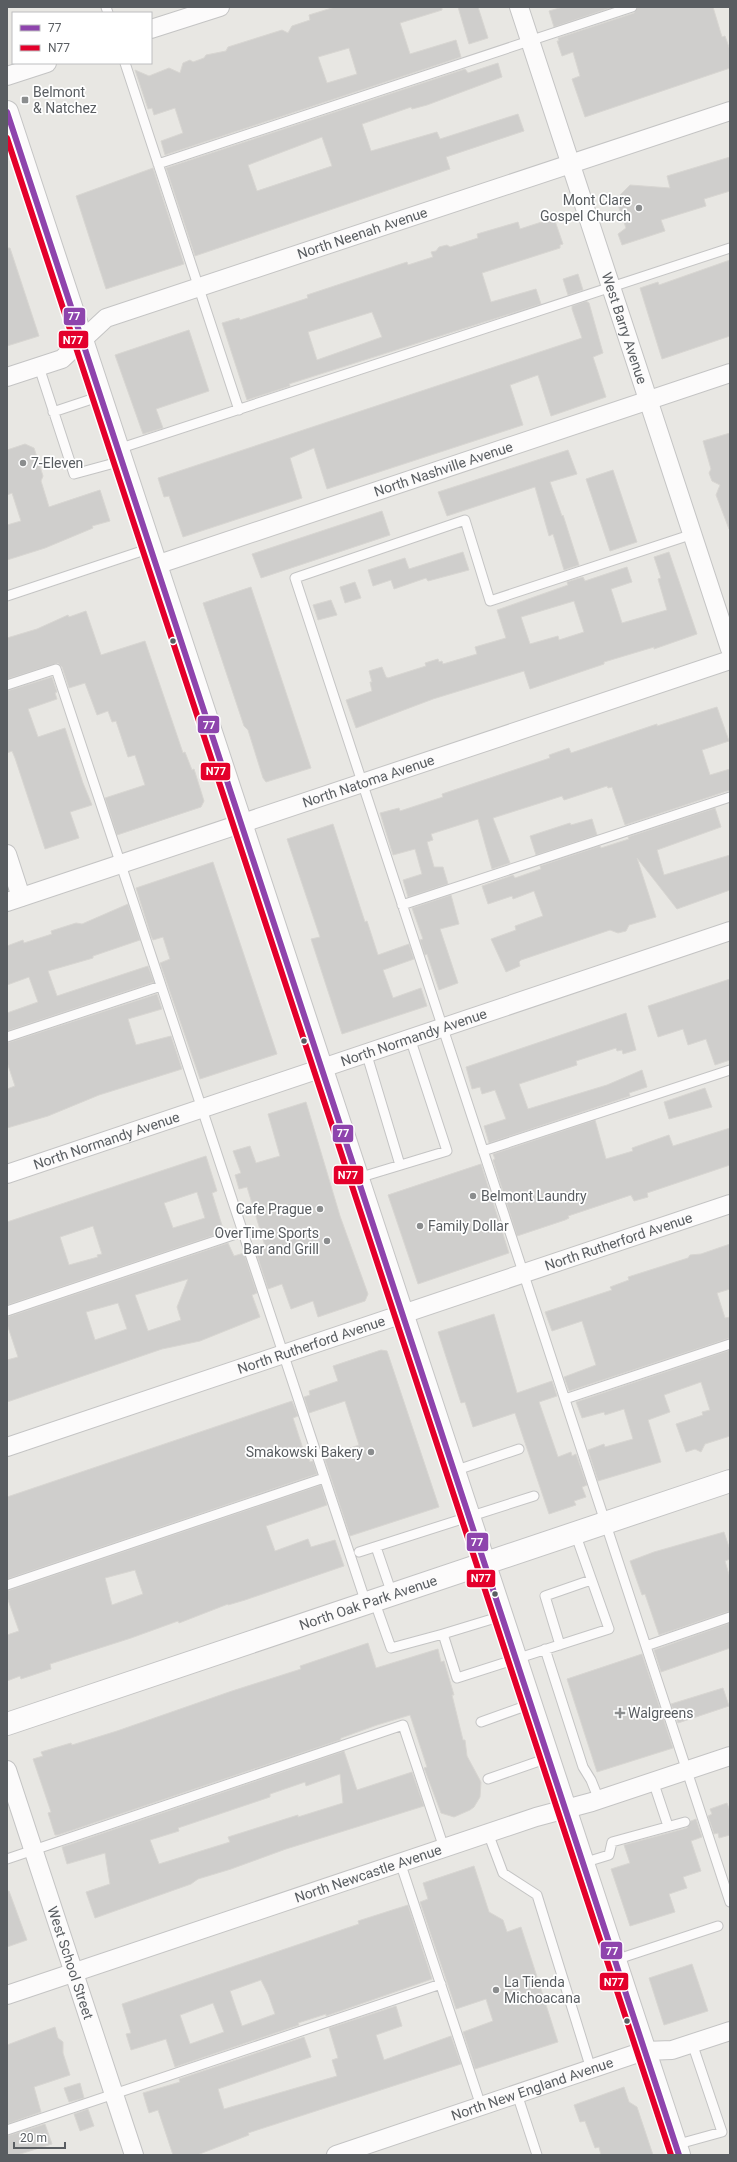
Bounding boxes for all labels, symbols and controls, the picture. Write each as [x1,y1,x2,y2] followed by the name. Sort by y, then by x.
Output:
[12,12,152,64] legend
[48,21,62,35] text: 77
[48,41,70,55] text: N77
[33,84,97,116] place label: Belmont & Natchez
[20,95,30,105] marker: Belmont & Natchez
[540,192,631,224] place label: Mont Clare Gospel Church
[634,203,644,213] marker: Mont Clare Gospel Church
[295,204,429,262] street label: North Neenah Avenue
[599,270,650,386] street label: West Barry Avenue
[63,307,86,326] line badge: 77
[68,310,80,323] text: 77
[58,330,89,349] line badge: N77
[63,334,83,347] text: N77
[372,438,515,500] street label: North Nashville Avenue
[31,455,83,471] place label: 7-Eleven
[18,458,28,468] marker: 7-Eleven
[168,636,178,646] unlabelled marker
[197,715,220,734] line badge: 77
[203,719,215,732] text: 77
[300,752,436,811] street label: North Natoma Avenue
[200,762,231,781] line badge: N77
[206,765,226,778] text: N77
[339,1005,489,1069] street label: North Normandy Avenue
[299,1036,309,1046] unlabelled marker
[31,1109,182,1173] street label: North Normandy Avenue
[332,1124,354,1143] line badge: 77
[337,1127,349,1140] text: 77
[333,1165,364,1185] line badge: N77
[338,1169,358,1182] text: N77
[481,1188,587,1204] place label: Belmont Laundry
[468,1191,478,1201] marker: Belmont Laundry
[236,1201,312,1217] place label: Cafe Prague
[315,1204,325,1214] marker: Cafe Prague
[543,1209,694,1274] street label: North Rutherford Avenue
[428,1218,509,1234] place label: Family Dollar
[415,1221,425,1231] marker: Family Dollar
[215,1225,319,1257] place label: OverTime Sports Bar and Grill
[322,1236,332,1246] marker: OverTime Sports Bar and Grill
[235,1313,387,1377] street label: North Rutherford Avenue
[246,1444,363,1460] place label: Smakowski Bakery
[366,1447,376,1457] marker: Smakowski Bakery
[466,1532,489,1552] line badge: 77
[471,1536,483,1549] text: 77
[466,1569,496,1588] line badge: N77
[297,1572,439,1633] street label: North Oak Park Avenue
[471,1572,491,1585] text: N77
[490,1589,500,1599] unlabelled marker
[628,1705,694,1721] place label: Walgreens
[615,1708,625,1718] marker: Walgreens
[293,1841,444,1906] street label: North Newcastle Avenue
[44,1904,97,2022] street label: West School Street
[600,1941,623,1960] line badge: 77
[606,1945,618,1958] text: 77
[599,1972,629,1991] line badge: N77
[504,1974,581,2006] place label: La Tienda Michoacana
[604,1976,624,1989] text: N77
[491,1985,501,1995] marker: La Tienda Michoacana
[622,2016,632,2026] unlabelled marker
[449,2054,615,2124] street label: North New England Avenue
[14,2124,65,2150] scale bar
[20,2131,47,2145] text: 20 m

